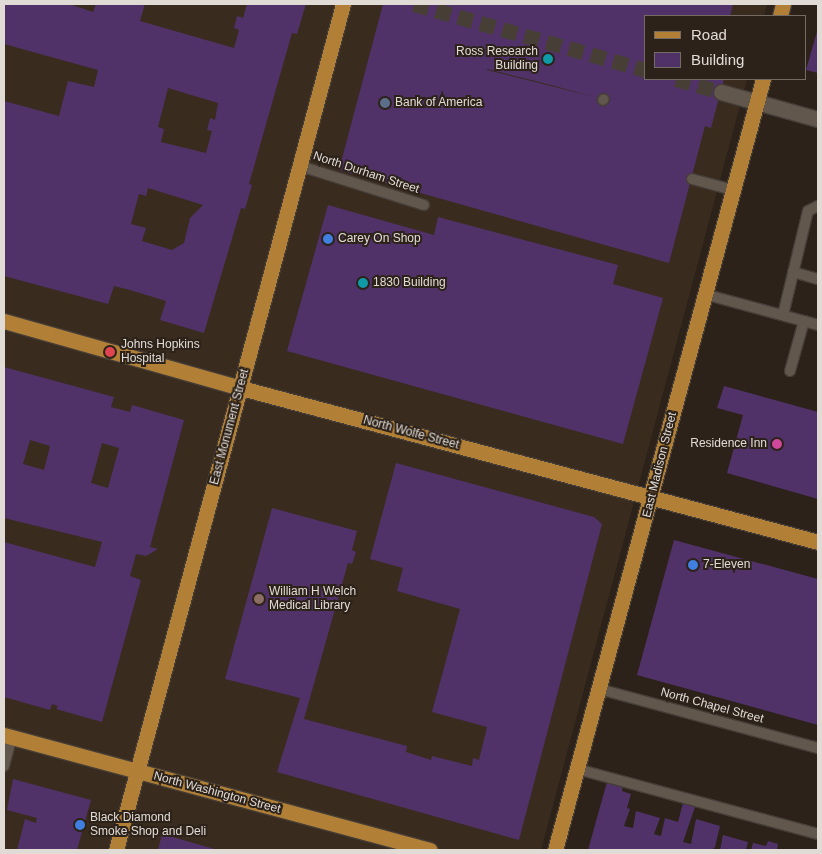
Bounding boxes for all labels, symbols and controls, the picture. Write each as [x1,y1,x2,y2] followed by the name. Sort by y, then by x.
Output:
[644,15,807,80] legend
[691,26,727,43] text: Road
[456,45,538,73] place label: Ross Research Building
[691,51,744,68] text: Building
[542,53,554,65] marker: Ross Research Building
[395,96,483,110] place label: Bank of America
[379,97,391,109] marker: Bank of America
[311,149,421,197] street label: North Durham Street
[338,232,421,246] place label: Carey On Shop
[322,233,334,245] marker: Carey On Shop
[373,276,446,290] place label: 1830 Building
[357,277,369,289] marker: 1830 Building
[121,338,200,366] place label: Johns Hopkins Hospital
[103,345,117,359] marker: Johns Hopkins Hospital
[208,367,252,487] street label: East Monument Street
[640,411,680,519] street label: East Madison Street
[362,413,460,453] street label: North Wolfe Street
[690,437,767,451] place label: Residence Inn
[771,438,783,450] marker: Residence Inn
[703,558,750,572] place label: 7-Eleven
[687,559,699,571] marker: 7-Eleven
[269,585,356,613] place label: William H Welch Medical Library
[253,593,265,605] marker: William H Welch Medical Library
[659,685,765,727] street label: North Chapel Street
[152,769,282,817] street label: North Washington Street
[90,811,206,839] place label: Black Diamond Smoke Shop and Deli
[74,819,86,831] marker: Black Diamond Smoke Shop and Deli

